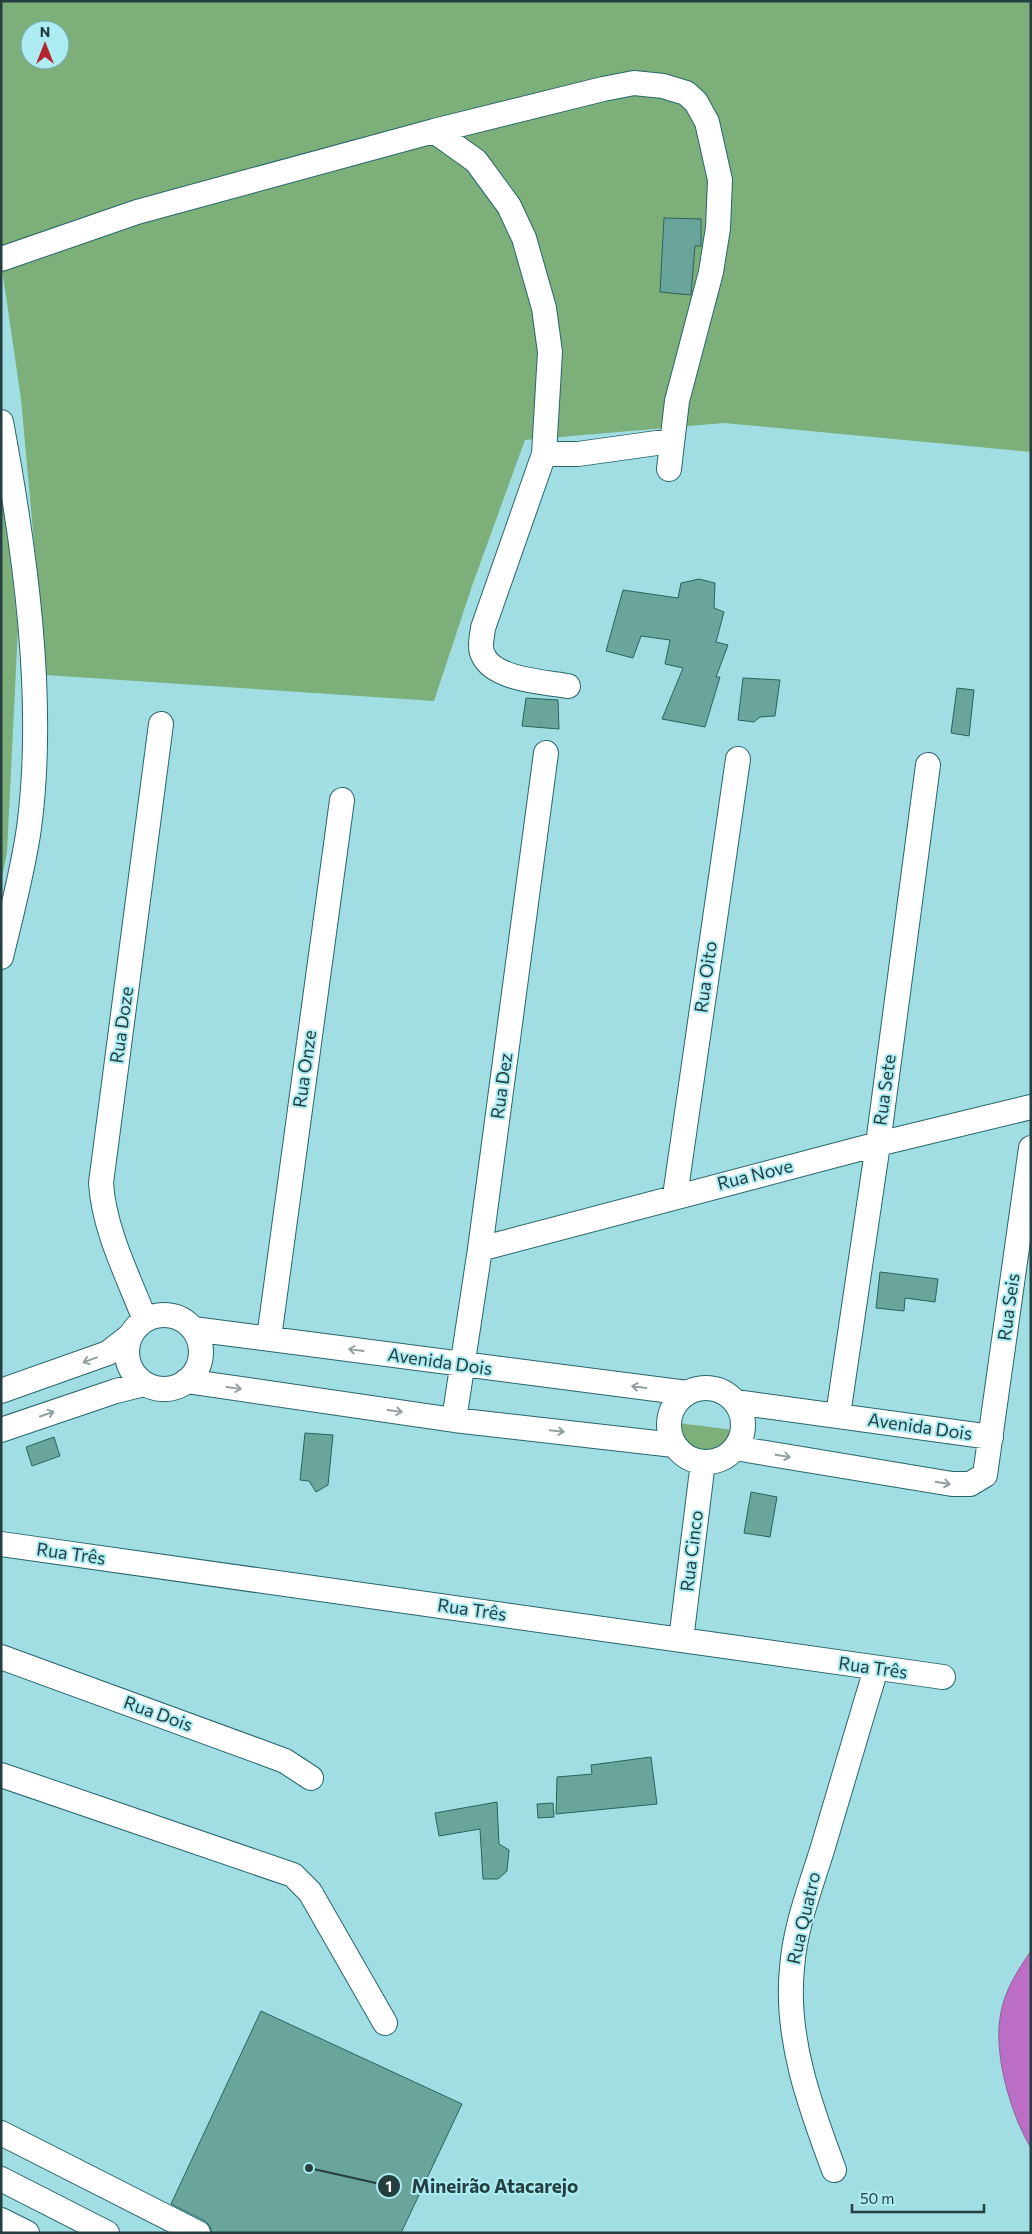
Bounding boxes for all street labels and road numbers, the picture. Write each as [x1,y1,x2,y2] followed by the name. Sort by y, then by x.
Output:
[689,940,721,1014] street label: Rua Oito
[105,985,137,1065] street label: Rua Doze
[288,1029,320,1109] street label: Rua Onze
[485,1051,517,1120] street label: Rua Dez
[868,1053,900,1127] street label: Rua Sete
[715,1154,795,1194] street label: Rua Nove
[992,1272,1024,1342] street label: Rua Seis
[387,1343,494,1379] street label: Avenida Dois
[867,1408,974,1444] street label: Avenida Dois
[675,1509,707,1593] street label: Rua Cinco
[35,1537,107,1569] street label: Rua Três
[436,1593,508,1625] street label: Rua Três
[837,1651,909,1683] street label: Rua Três
[121,1690,196,1736] street label: Rua Dois
[782,1869,824,1966] street label: Rua Quatro

